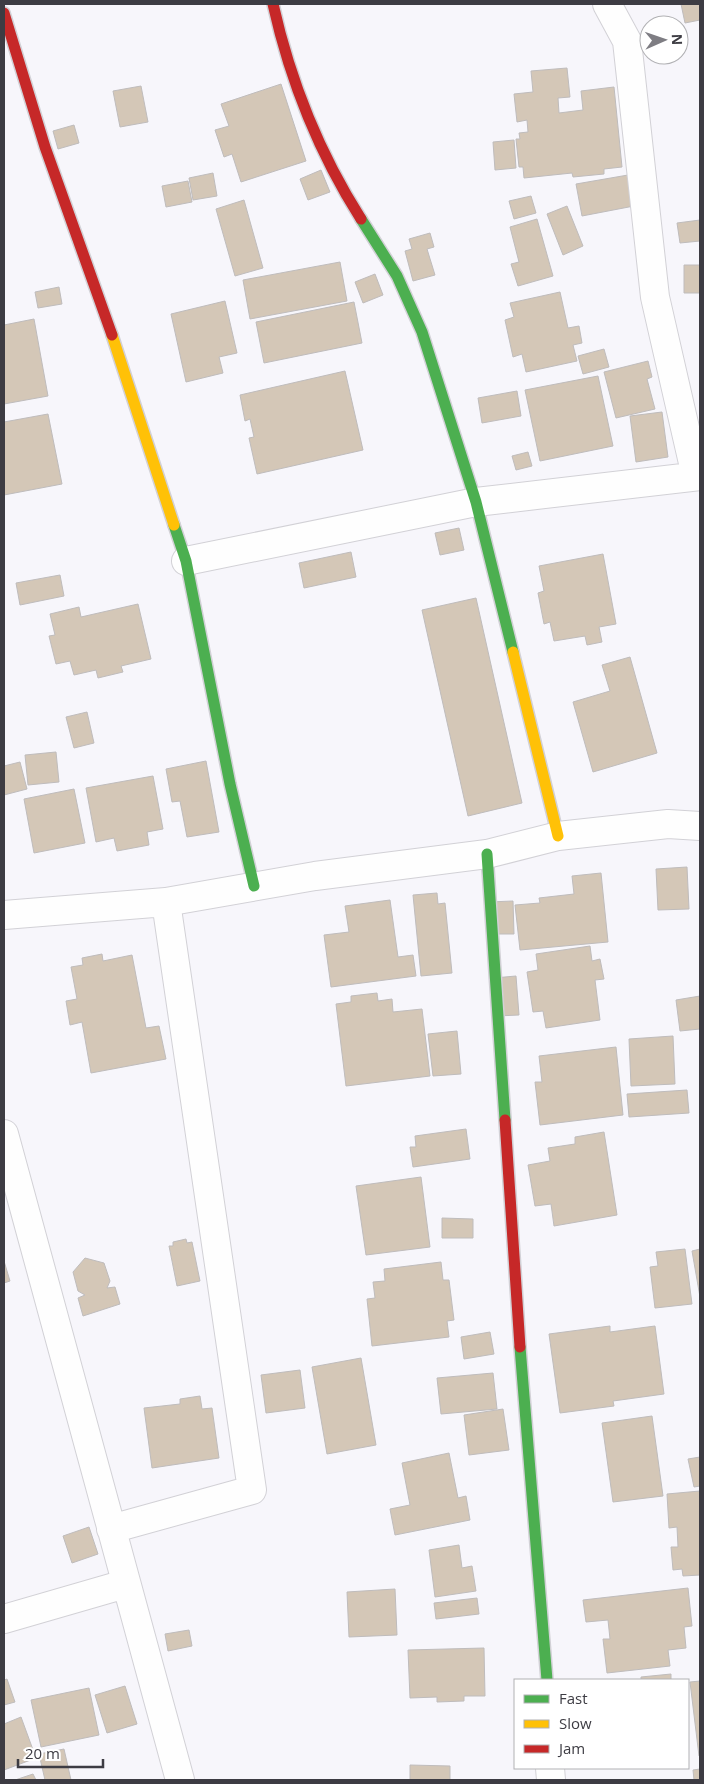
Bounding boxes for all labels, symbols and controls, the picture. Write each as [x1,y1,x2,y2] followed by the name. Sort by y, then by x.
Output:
[639,15,689,65] north arrow
[668,34,687,46] text: N
[514,1679,689,1769] legend
[559,1688,588,1708] text: Fast
[559,1713,592,1733] text: Slow
[18,1736,102,1768] scale bar
[557,1738,585,1758] text: Jam
[25,1743,60,1763] text: 20 m

